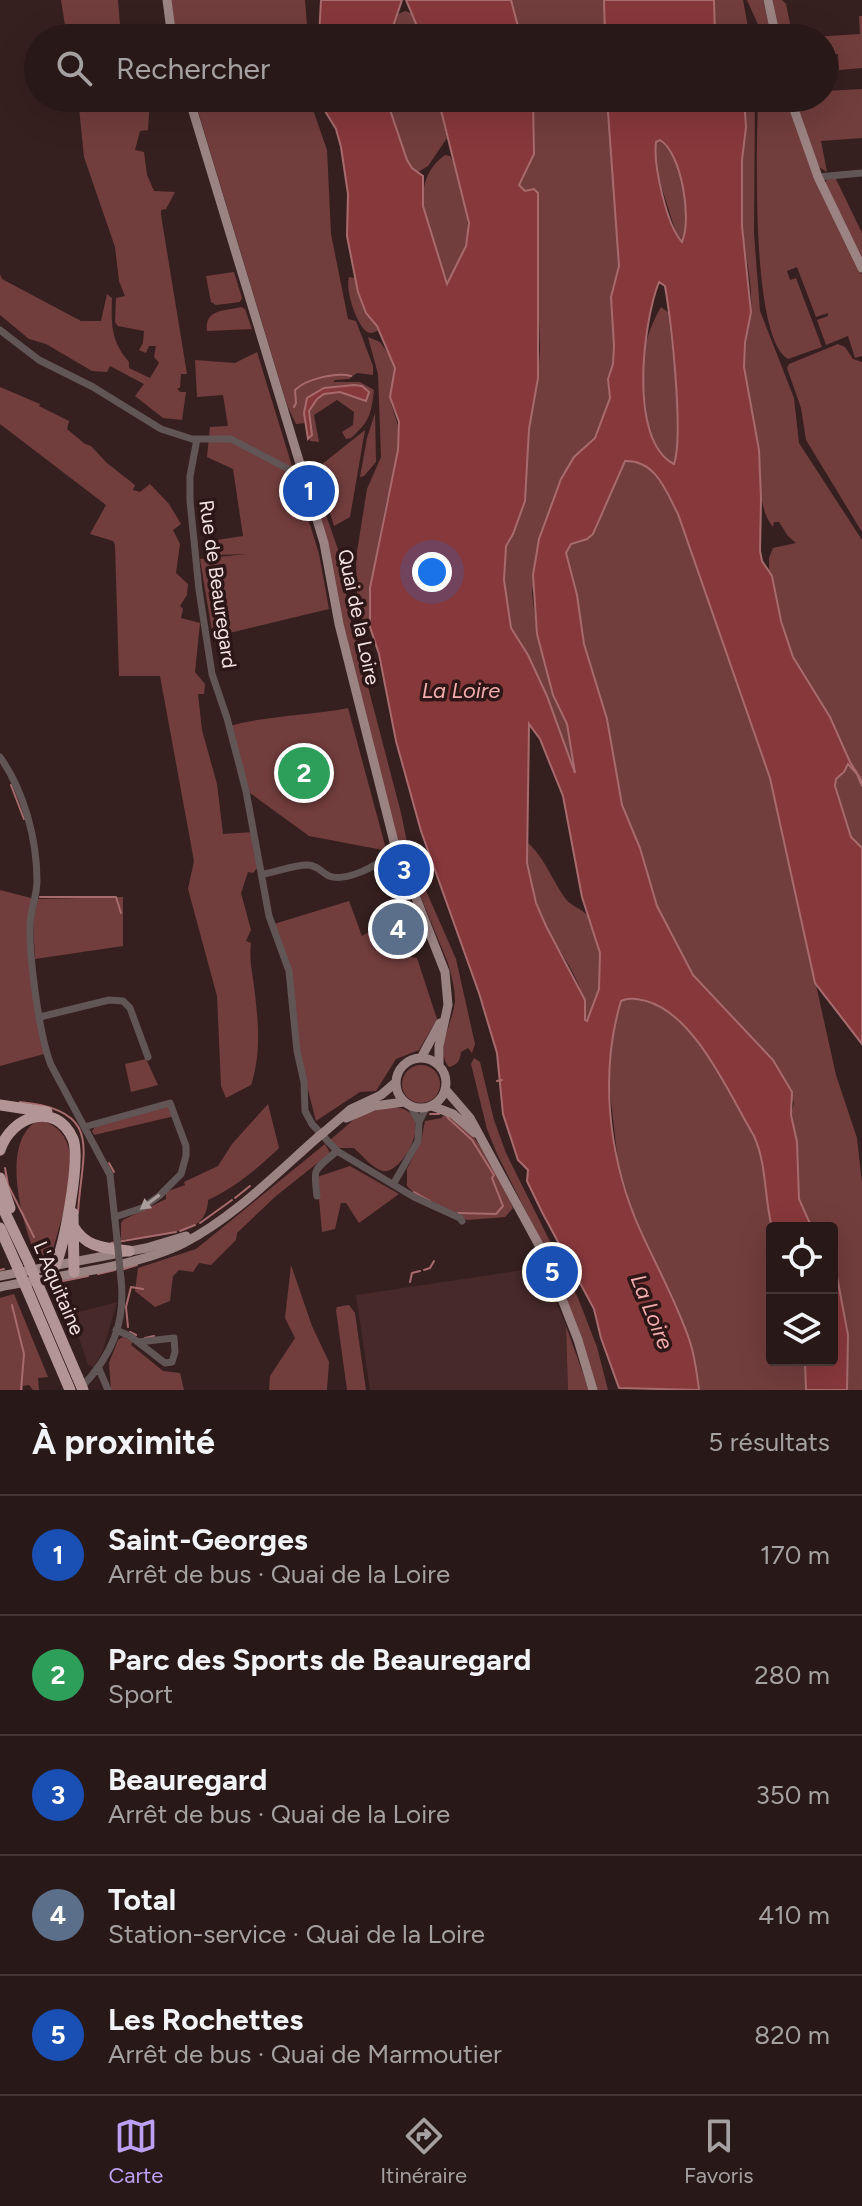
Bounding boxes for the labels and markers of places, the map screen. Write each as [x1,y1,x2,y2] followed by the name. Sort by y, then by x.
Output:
[283,461,335,521] pin: 1
[278,743,330,803] pin: 2
[378,840,430,900] pin: 3
[372,899,424,959] pin: 4
[526,1242,578,1302] pin: 5

